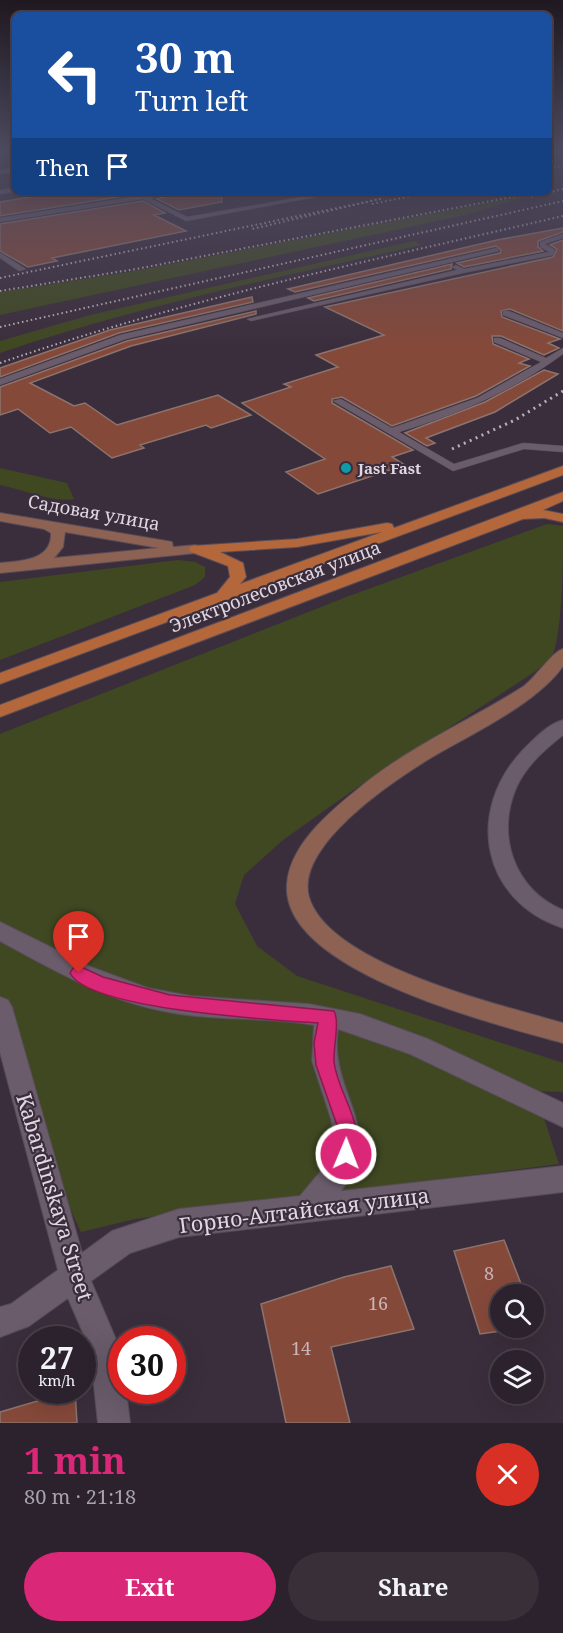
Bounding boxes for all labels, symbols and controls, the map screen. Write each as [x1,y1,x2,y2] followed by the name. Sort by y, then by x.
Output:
[135,28,235,85] text: 30 m
[36,36,114,114] icon: left
[135,82,248,119] text: Turn left
[101,150,134,183] icon: arrive
[36,152,89,182] text: Then
[357,458,421,478] place label: Jast Fast
[339,461,353,475] marker: Jast Fast
[26,489,162,535] street label: Садовая улица
[166,535,384,637] street label: Электролесовская улица
[53,911,104,973] pin
[62,920,95,953] icon: arrive
[10,1090,100,1304] street label: Kabardinskaya Street
[314,1122,378,1186] position arrow
[177,1181,431,1239] street label: Горно-Алтайская улица
[484,1261,494,1285] house number: 8
[490,1284,544,1404] map controls
[490,1284,544,1338] button: search
[368,1291,388,1315] house number: 16
[108,1326,186,1404] speed limit sign: 30
[291,1336,311,1360] house number: 14
[40,1337,74,1378] text: 27
[490,1350,544,1404] button: layers
[39,1370,75,1390] text: km/h
[24,1436,126,1485] text: 1 min
[476,1443,539,1506] button: close
[24,1483,136,1510] text: 80 m · 21:18
[24,1552,276,1621] button: Exit
[288,1552,539,1621] button: Share

